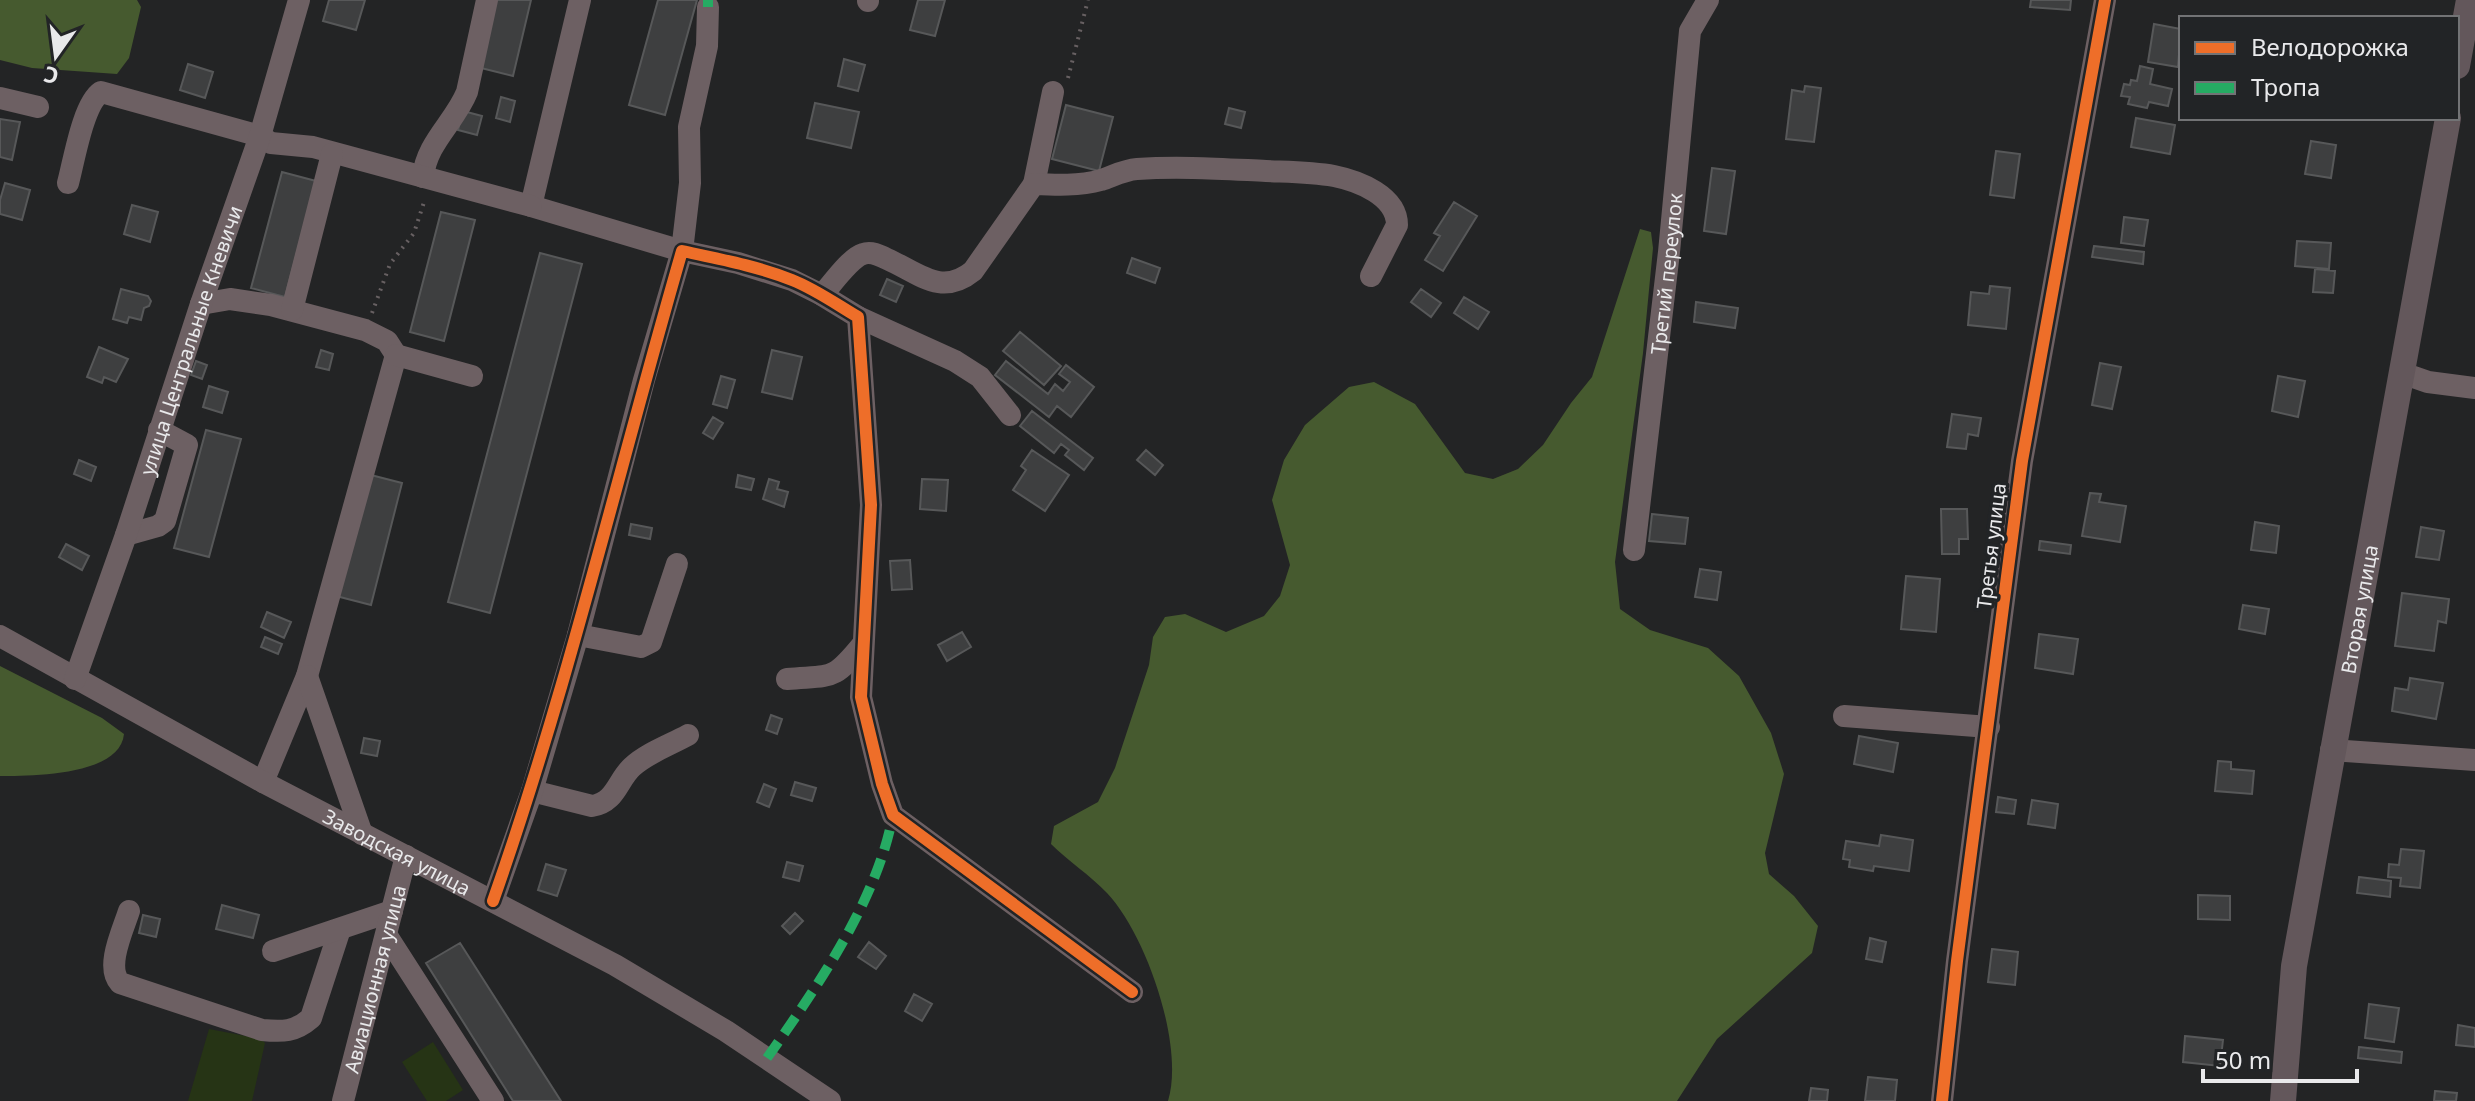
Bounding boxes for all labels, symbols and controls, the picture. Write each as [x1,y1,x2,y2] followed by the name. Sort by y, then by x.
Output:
[16,16,96,96] north arrow
[2179,16,2459,120] legend
[2251,30,2409,63] text: Велодорожка
[40,60,61,93] text: С
[2251,70,2320,103] text: Тропа
[1644,192,1688,356] street label: Третий переулок
[133,202,248,478] street label: улица Центральные Кневичи
[1970,481,2012,611] street label: Третья улица
[2334,543,2384,676] street label: Вторая улица
[319,802,475,901] street label: Заводская улица
[337,882,412,1076] street label: Авиационная улица
[2203,1033,2357,1083] scale bar
[2215,1043,2271,1076] text: 50 m

